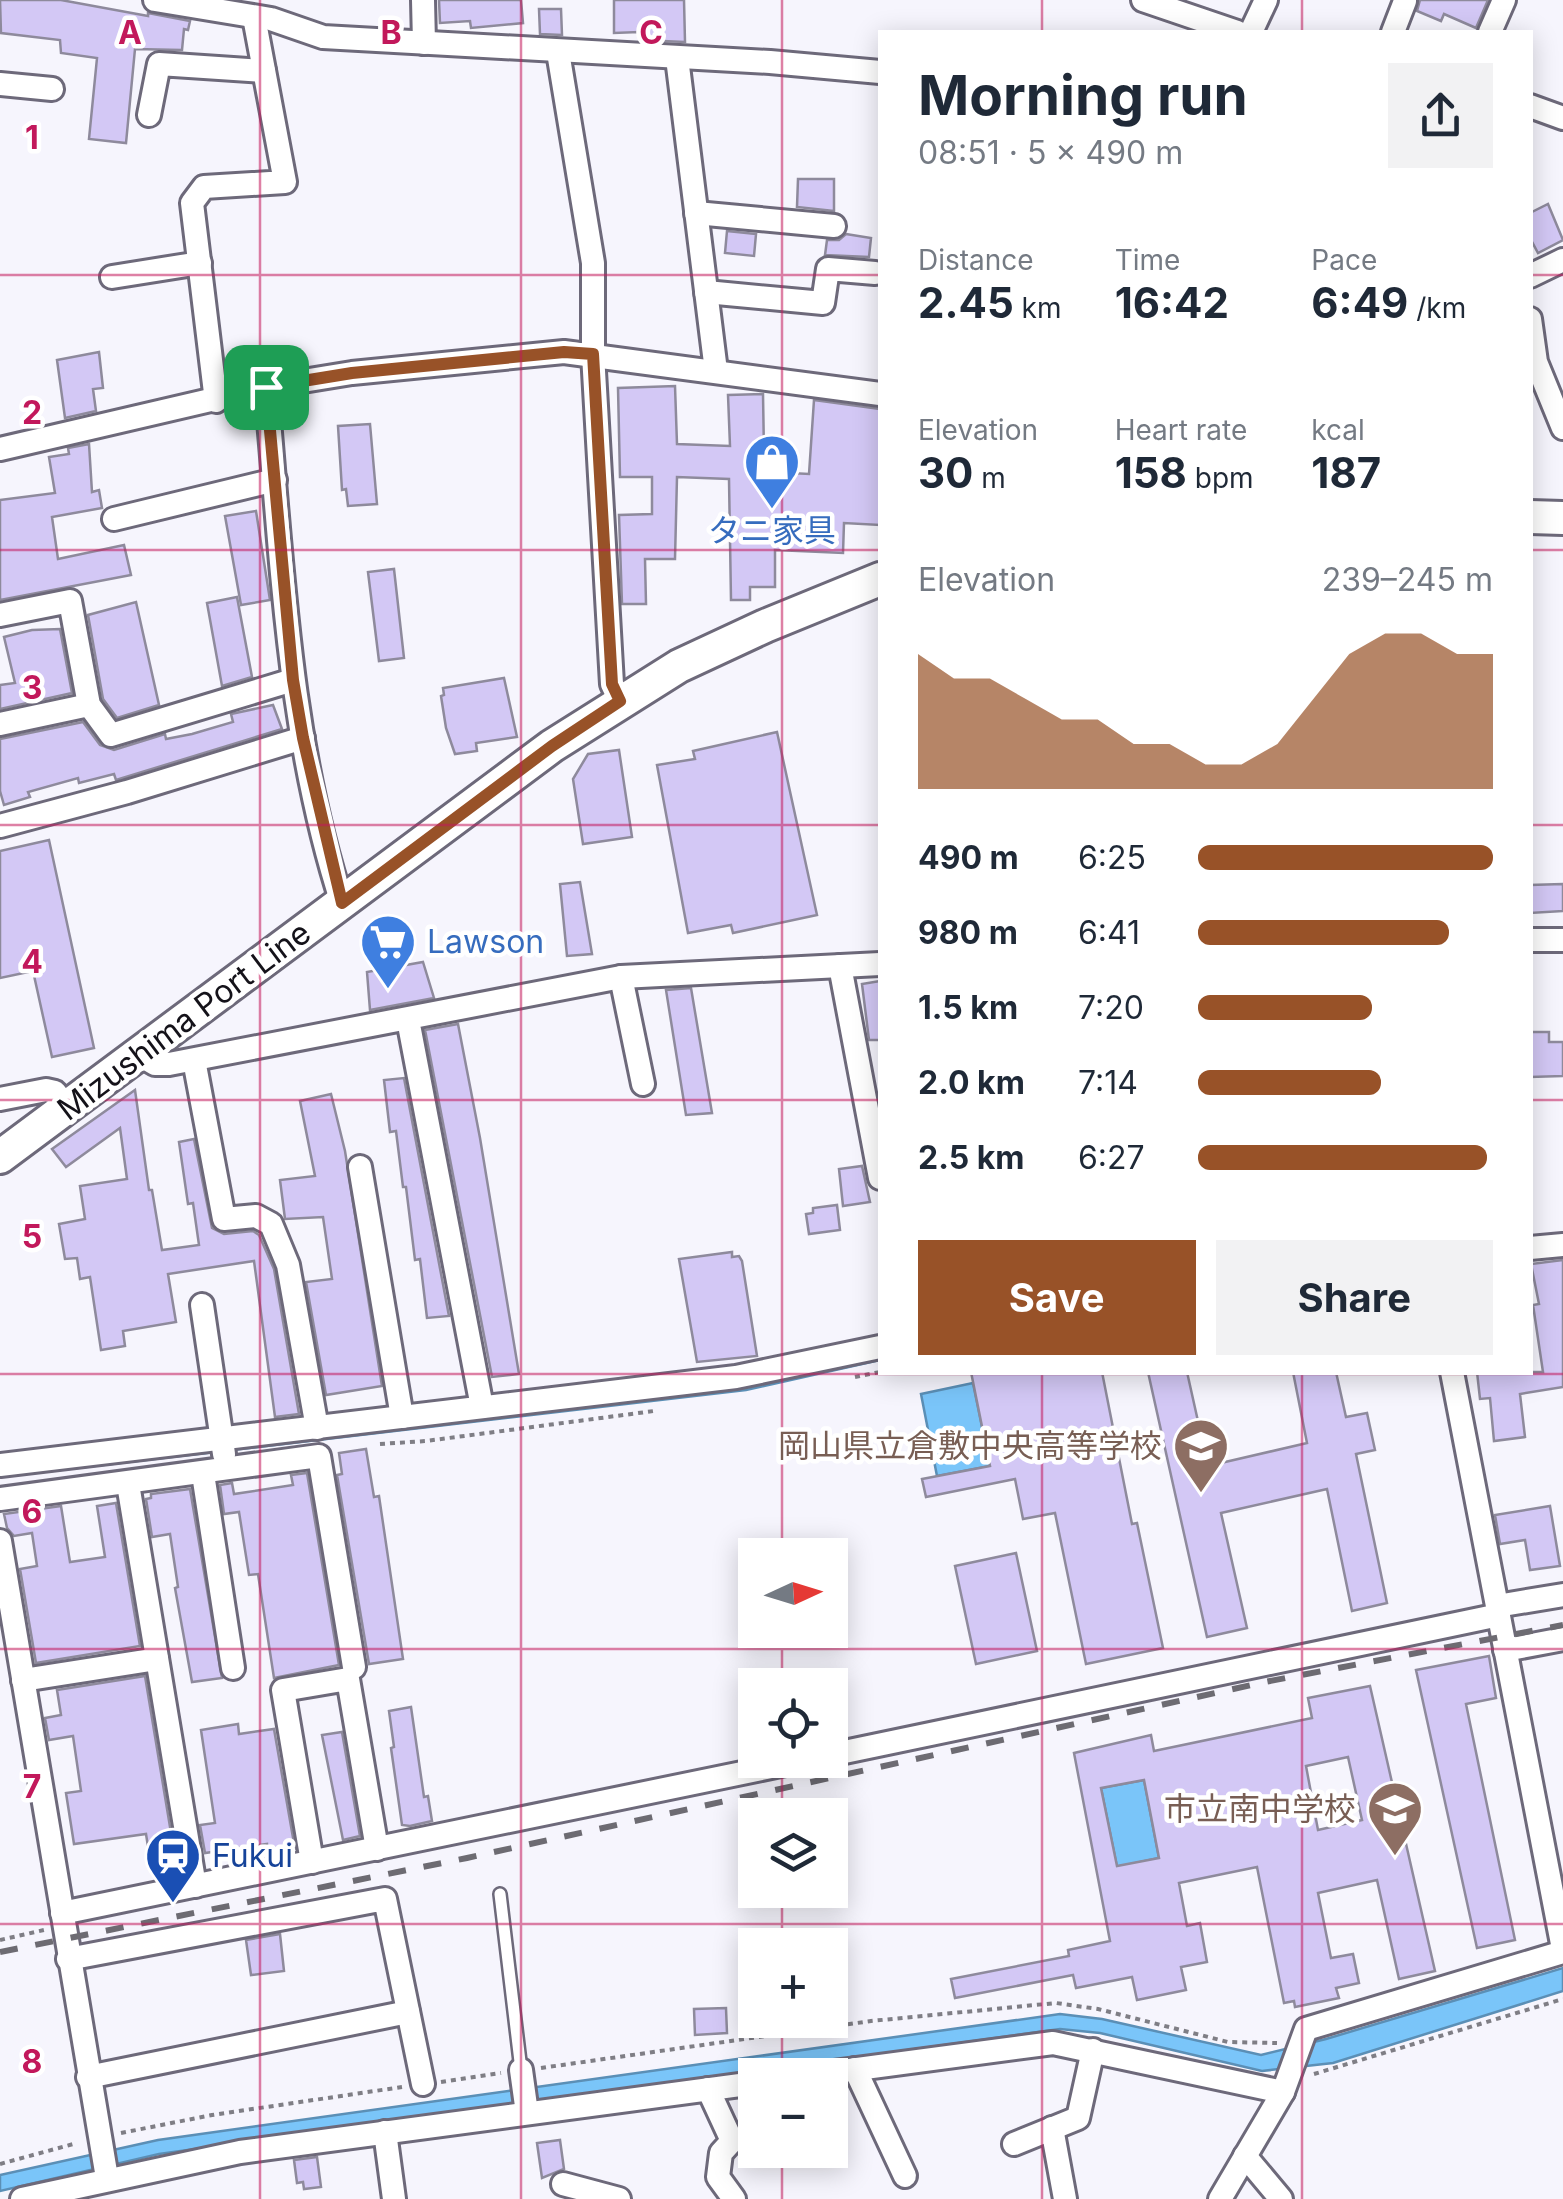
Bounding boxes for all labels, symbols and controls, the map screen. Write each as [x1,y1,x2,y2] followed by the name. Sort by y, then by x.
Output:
[118,13,142,52] text: A
[380,13,402,52] text: B
[639,13,663,52] text: C
[918,62,1248,128] text: Morning run
[1388,63,1493,168] button: share
[25,118,39,157] text: 1
[918,133,1183,172] text: 08:51 · 5 × 490 m
[918,243,1034,277] text: Distance
[1115,243,1180,277] text: Time
[1311,243,1377,277] text: Pace
[918,277,1014,328] text: 2.45
[1115,277,1229,328] text: 16:42
[1311,277,1408,328] text: 6:49
[1014,291,1062,325] text: km
[1408,291,1466,325] text: /km
[224,345,309,430] pin
[239,360,294,415] icon: arrive
[22,393,42,432] text: 2
[918,413,1038,447] text: Elevation
[1115,413,1247,447] text: Heart rate
[1311,413,1365,447] text: kcal
[742,432,802,511] shop icon: タニ家具
[918,447,973,498] text: 30
[1115,447,1187,498] text: 158
[1311,447,1381,498] text: 187
[973,461,1006,495] text: m
[1187,461,1254,495] text: bpm
[708,511,836,550] place label: タニ家具
[918,560,1055,599] text: Elevation
[1322,560,1493,599] text: 239–245 m
[22,668,42,707] text: 3
[918,838,1019,877] text: 490 m
[1078,838,1146,877] text: 6:25
[358,912,418,991] supermarket icon: Lawson
[49,913,318,1128] street label: Mizushima Port Line
[918,913,1018,952] text: 980 m
[1078,913,1140,952] text: 6:41
[427,922,544,961] place label: Lawson
[21,942,43,981] text: 4
[918,988,1018,1027] text: 1.5 km
[1078,988,1144,1027] text: 7:20
[918,1063,1025,1102] text: 2.0 km
[1078,1063,1138,1102] text: 7:14
[918,1138,1024,1177] text: 2.5 km
[1078,1138,1145,1177] text: 6:27
[22,1217,42,1256] text: 5
[918,1240,1196,1355] button: Save
[1216,1240,1493,1355] button: Share
[1171,1416,1231,1495] school or university icon: 岡山県立倉敷中央高等学校
[778,1426,1162,1465] place label: 岡山県立倉敷中央高等学校
[22,1492,42,1531] text: 6
[738,1538,848,1648] north arrow
[738,1538,848,2168] map controls
[738,1668,848,1778] button: locate
[23,1767,41,1806] text: 7
[1365,1779,1425,1858] school or university icon: 市立南中学校
[1164,1789,1356,1828] place label: 市立南中学校
[738,1798,848,1908] button: layers
[143,1826,203,1905] station icon: Fukui
[212,1836,293,1875] place label: Fukui
[738,1928,848,2038] button: +
[22,2042,42,2081] text: 8
[738,2058,848,2168] button: −

